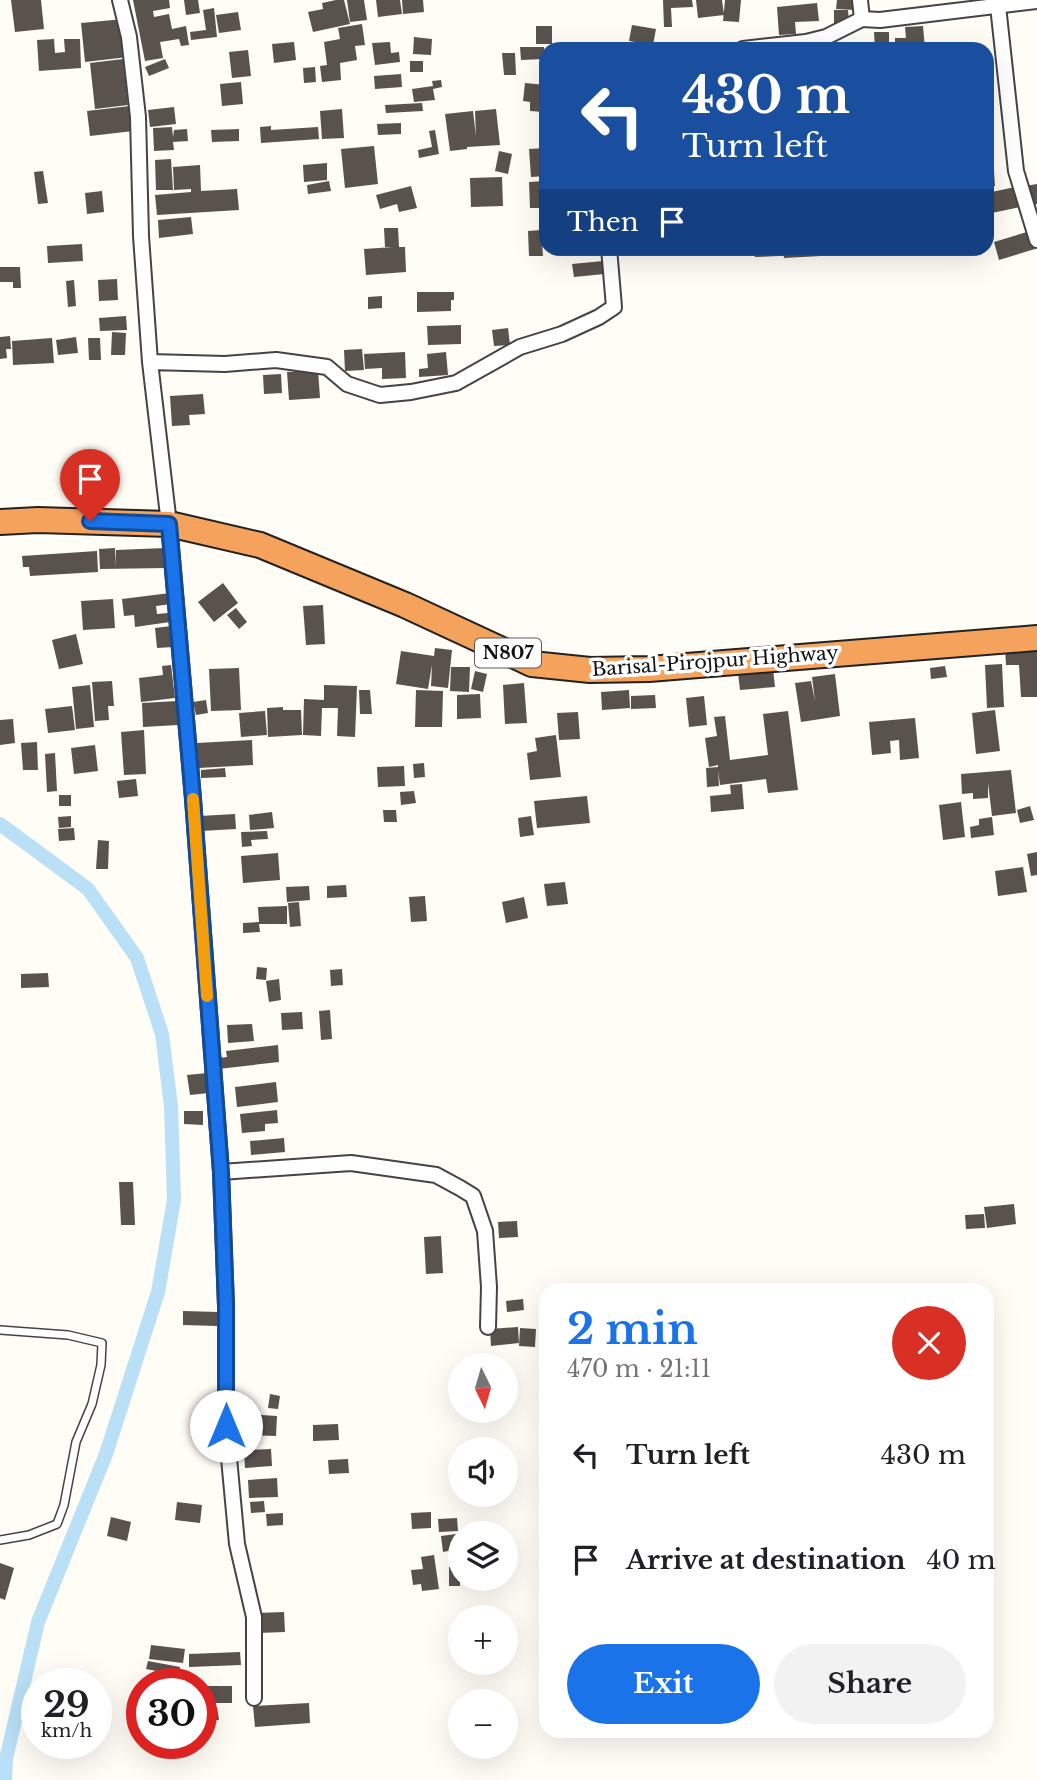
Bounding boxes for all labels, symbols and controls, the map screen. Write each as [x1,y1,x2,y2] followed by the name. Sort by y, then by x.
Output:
[682,65,850,126] text: 430 m
[567,70,658,161] icon: left
[682,126,828,166] text: Turn left
[653,203,691,241] icon: arrive
[567,206,639,238] text: Then
[60,449,120,521] pin
[71,460,109,498] icon: arrive
[475,638,541,668] road number: N807
[591,641,839,681] street label: Barisal-Pirojpur Highway
[567,1303,698,1355] text: 2 min
[892,1306,966,1380] button: close
[448,1353,518,1423] north arrow
[448,1353,518,1759] map controls
[567,1355,711,1383] text: 470 m · 21:11
[189,1389,263,1463] position arrow
[567,1436,605,1474] icon: left
[448,1437,518,1507] button: sound
[626,1439,750,1471] text: Turn left
[881,1439,966,1471] text: 430 m
[448,1521,518,1591] button: layers
[567,1541,605,1579] icon: arrive
[626,1544,906,1576] text: Arrive at destination
[927,1544,996,1576] text: 40 m
[448,1605,518,1675] button: +
[567,1644,760,1724] button: Exit
[774,1644,966,1724] button: Share
[126,1668,217,1759] speed limit sign: 30
[43,1683,90,1726] text: 29
[448,1689,518,1759] button: −
[41,1720,92,1742] text: km/h

